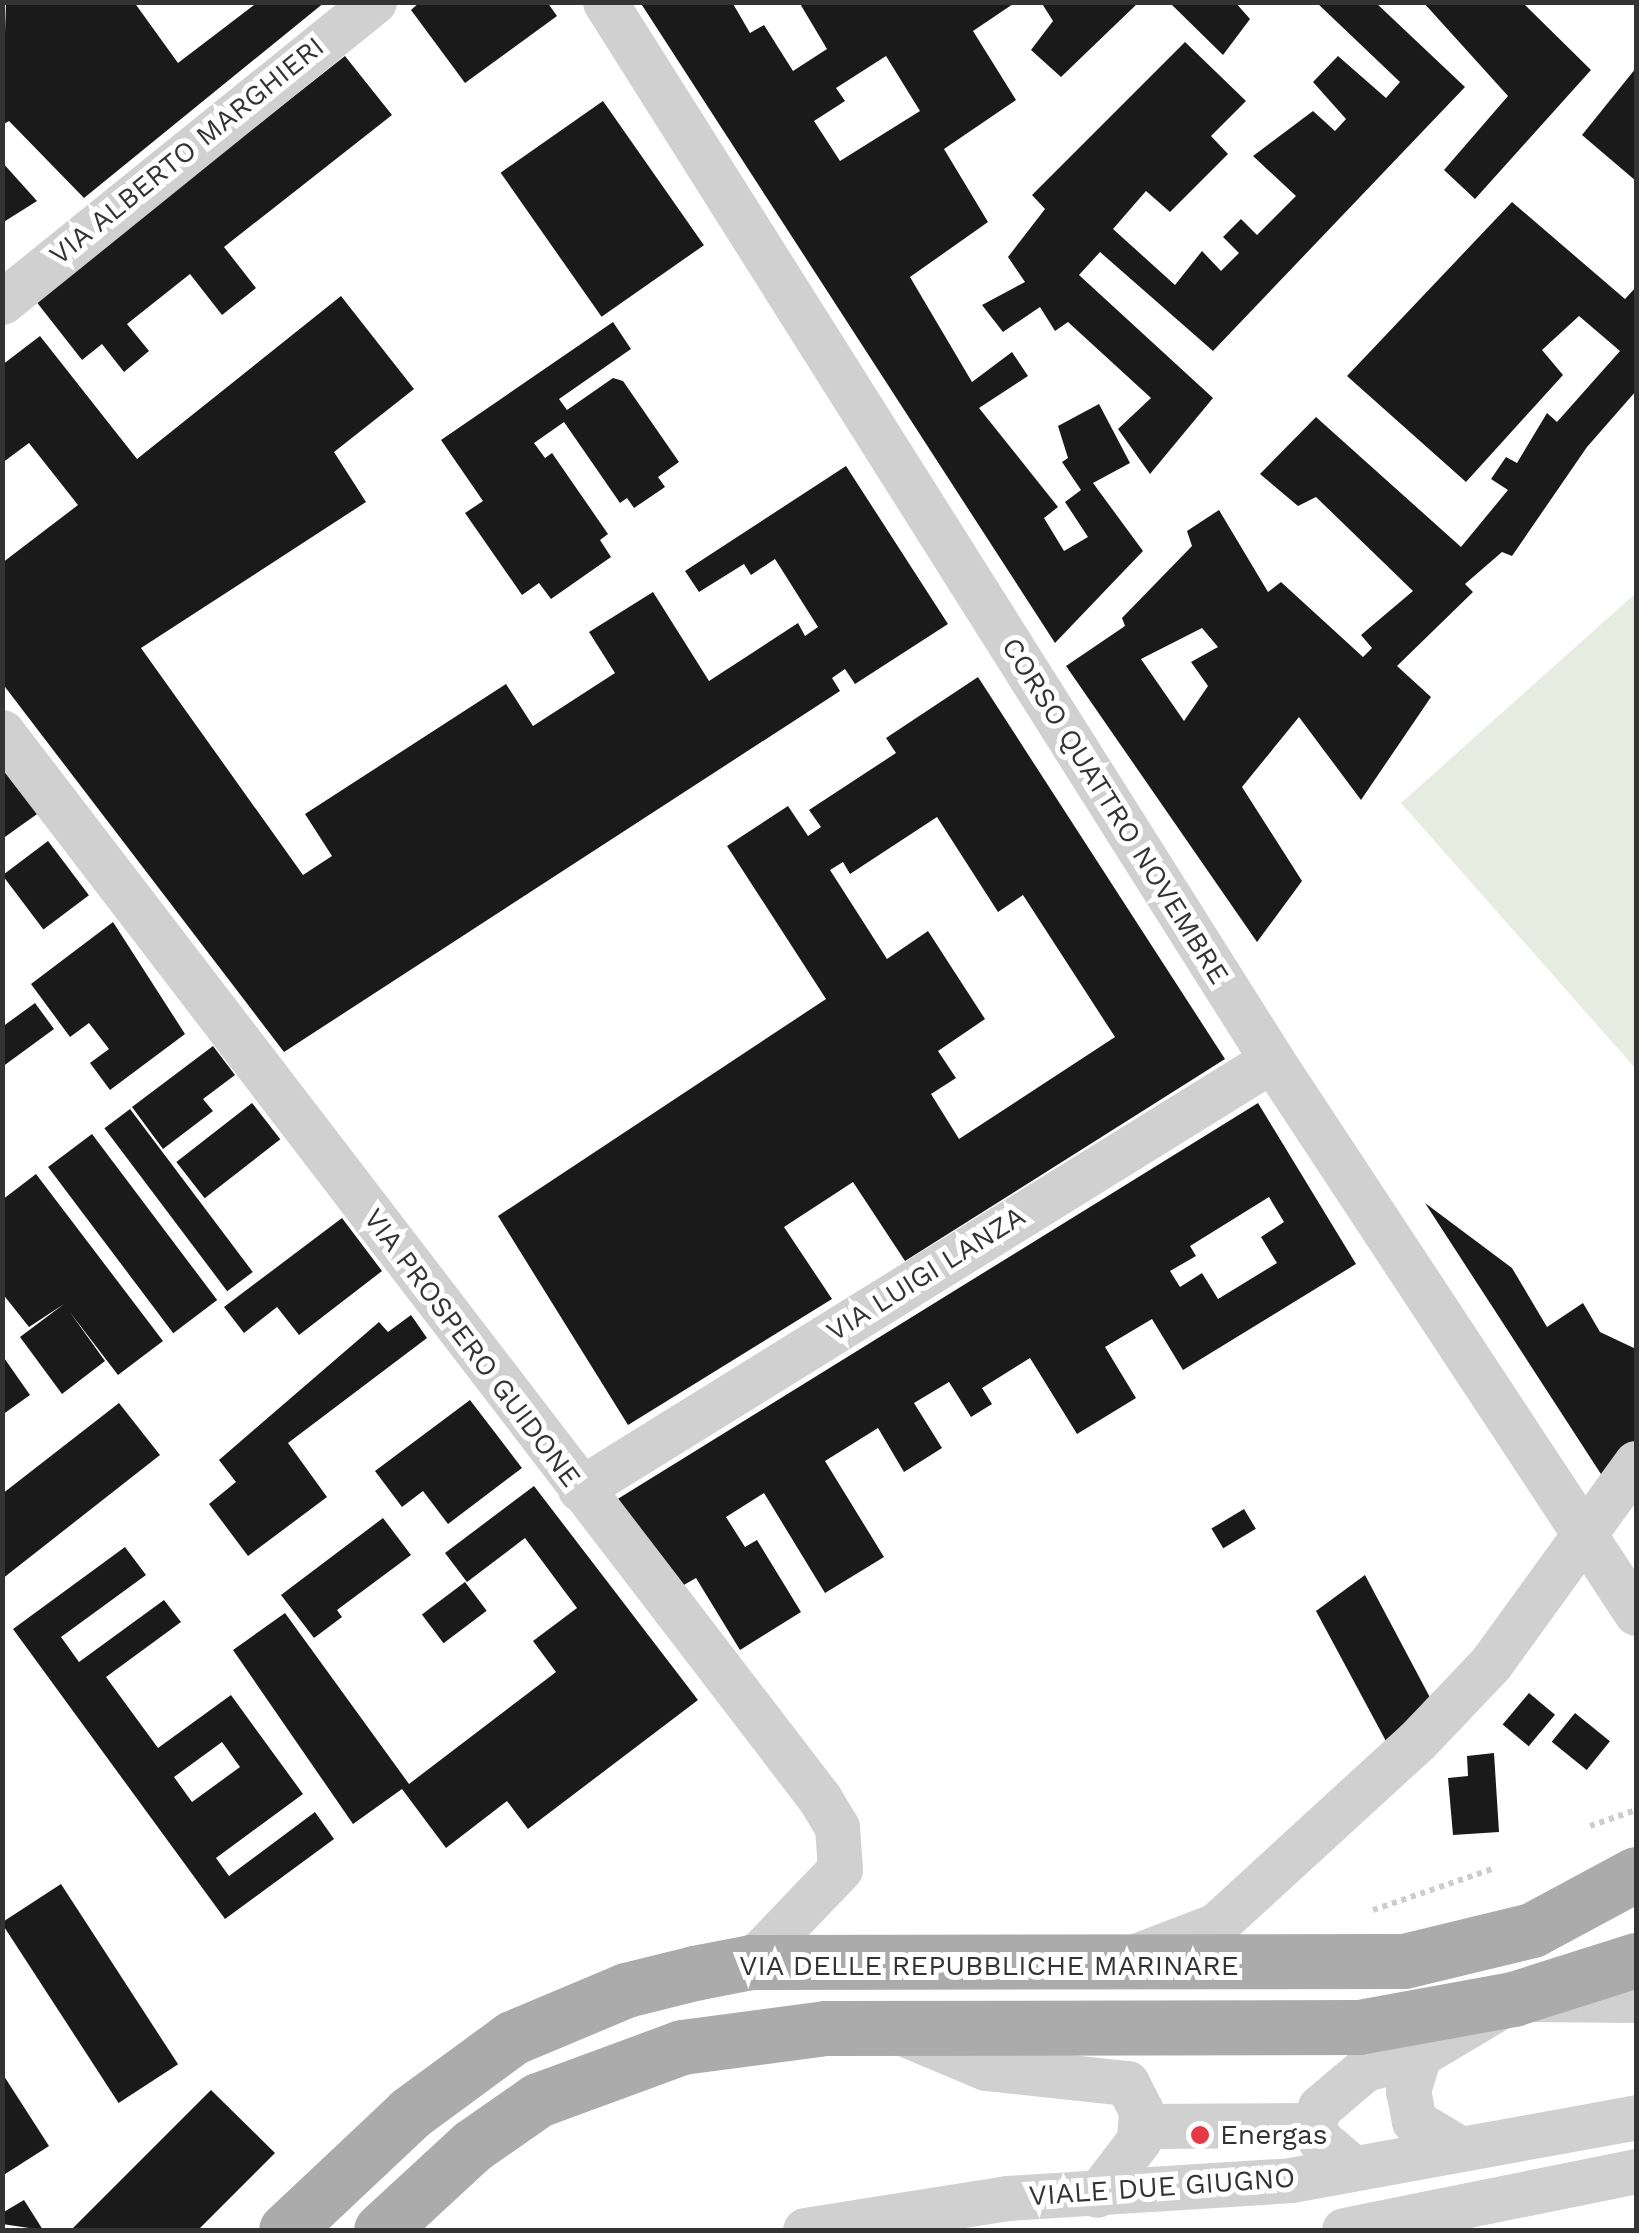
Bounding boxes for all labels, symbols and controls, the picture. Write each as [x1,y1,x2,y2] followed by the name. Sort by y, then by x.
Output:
[42,29,332,273] street label: VIA ALBERTO MARGHIERI
[994,632,1236,990] street label: CORSO QUATTRO NOVEMBRE
[820,1199,1032,1349] street label: VIA LUIGI LANZA
[356,1202,588,1494] street label: VIA PROSPERO GUIDONE
[739,1949,1239,1983] street label: VIA DELLE REPUBBLICHE MARINARE
[1220,2118,1328,2152] place label: Energas
[1189,2124,1211,2146] marker: Energas
[1028,2161,1296,2213] street label: VIALE DUE GIUGNO

